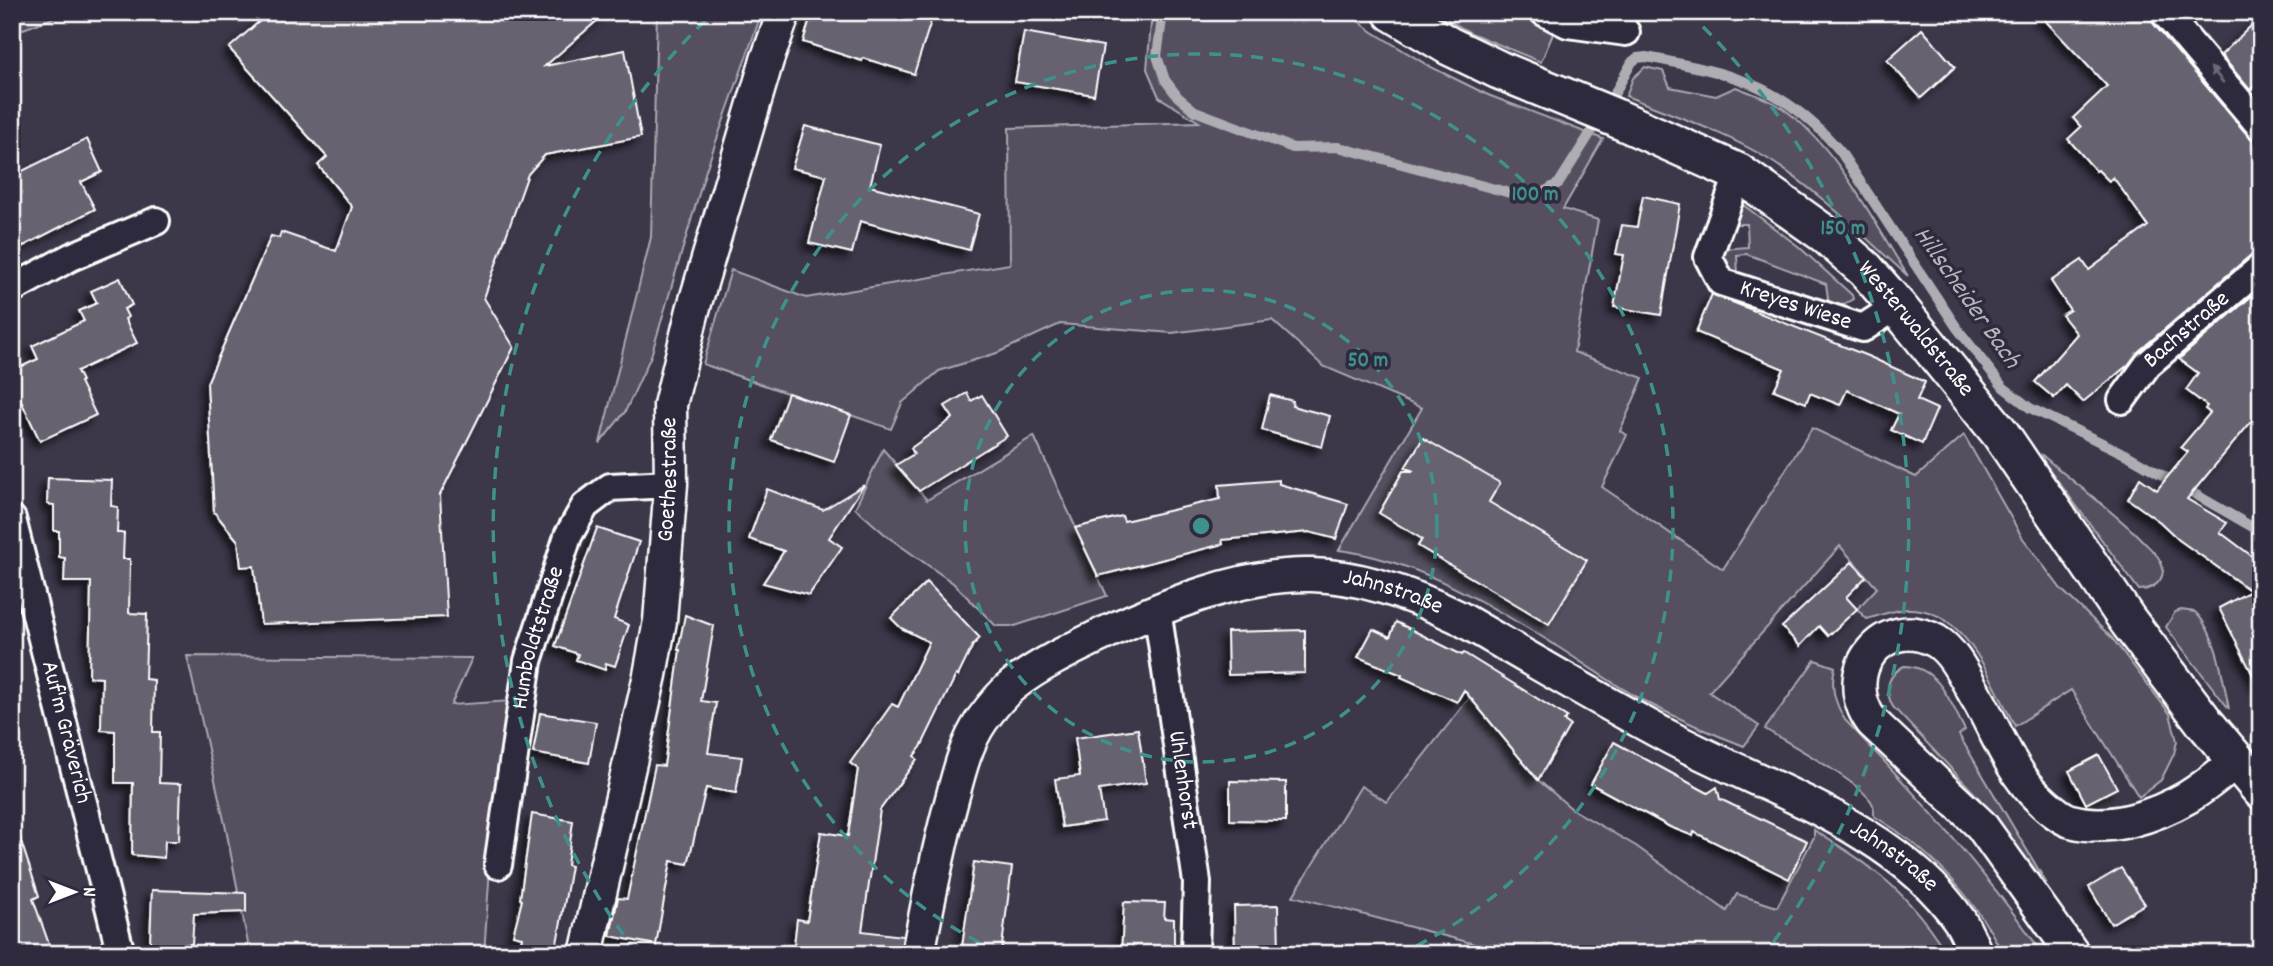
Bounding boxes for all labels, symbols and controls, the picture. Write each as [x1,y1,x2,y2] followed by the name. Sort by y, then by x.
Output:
[2210,66,2225,83] one-way arrow
[1512,181,1558,211] text: 100 m
[1820,215,1866,245] text: 150 m
[1903,219,2029,378] water label: Hillscheider Bach
[1849,254,1982,405] street label: Westerwaldstraße
[1735,272,1856,340] street label: Kreyes Wiese
[2136,283,2238,377] street label: Bachstraße
[1348,347,1388,377] text: 50 m
[649,417,688,543] street label: Goethestraße
[1189,514,1213,538] centre of rings
[1340,561,1448,625] street label: Jahnstraße
[504,562,574,712] street label: Humboldtstraße
[31,657,100,807] street label: Auf'm Gräverich
[1158,728,1206,832] street label: Uhlenhorst
[1843,812,1946,901] street label: Jahnstraße
[38,858,108,928] north arrow
[74,887,101,897] text: N

